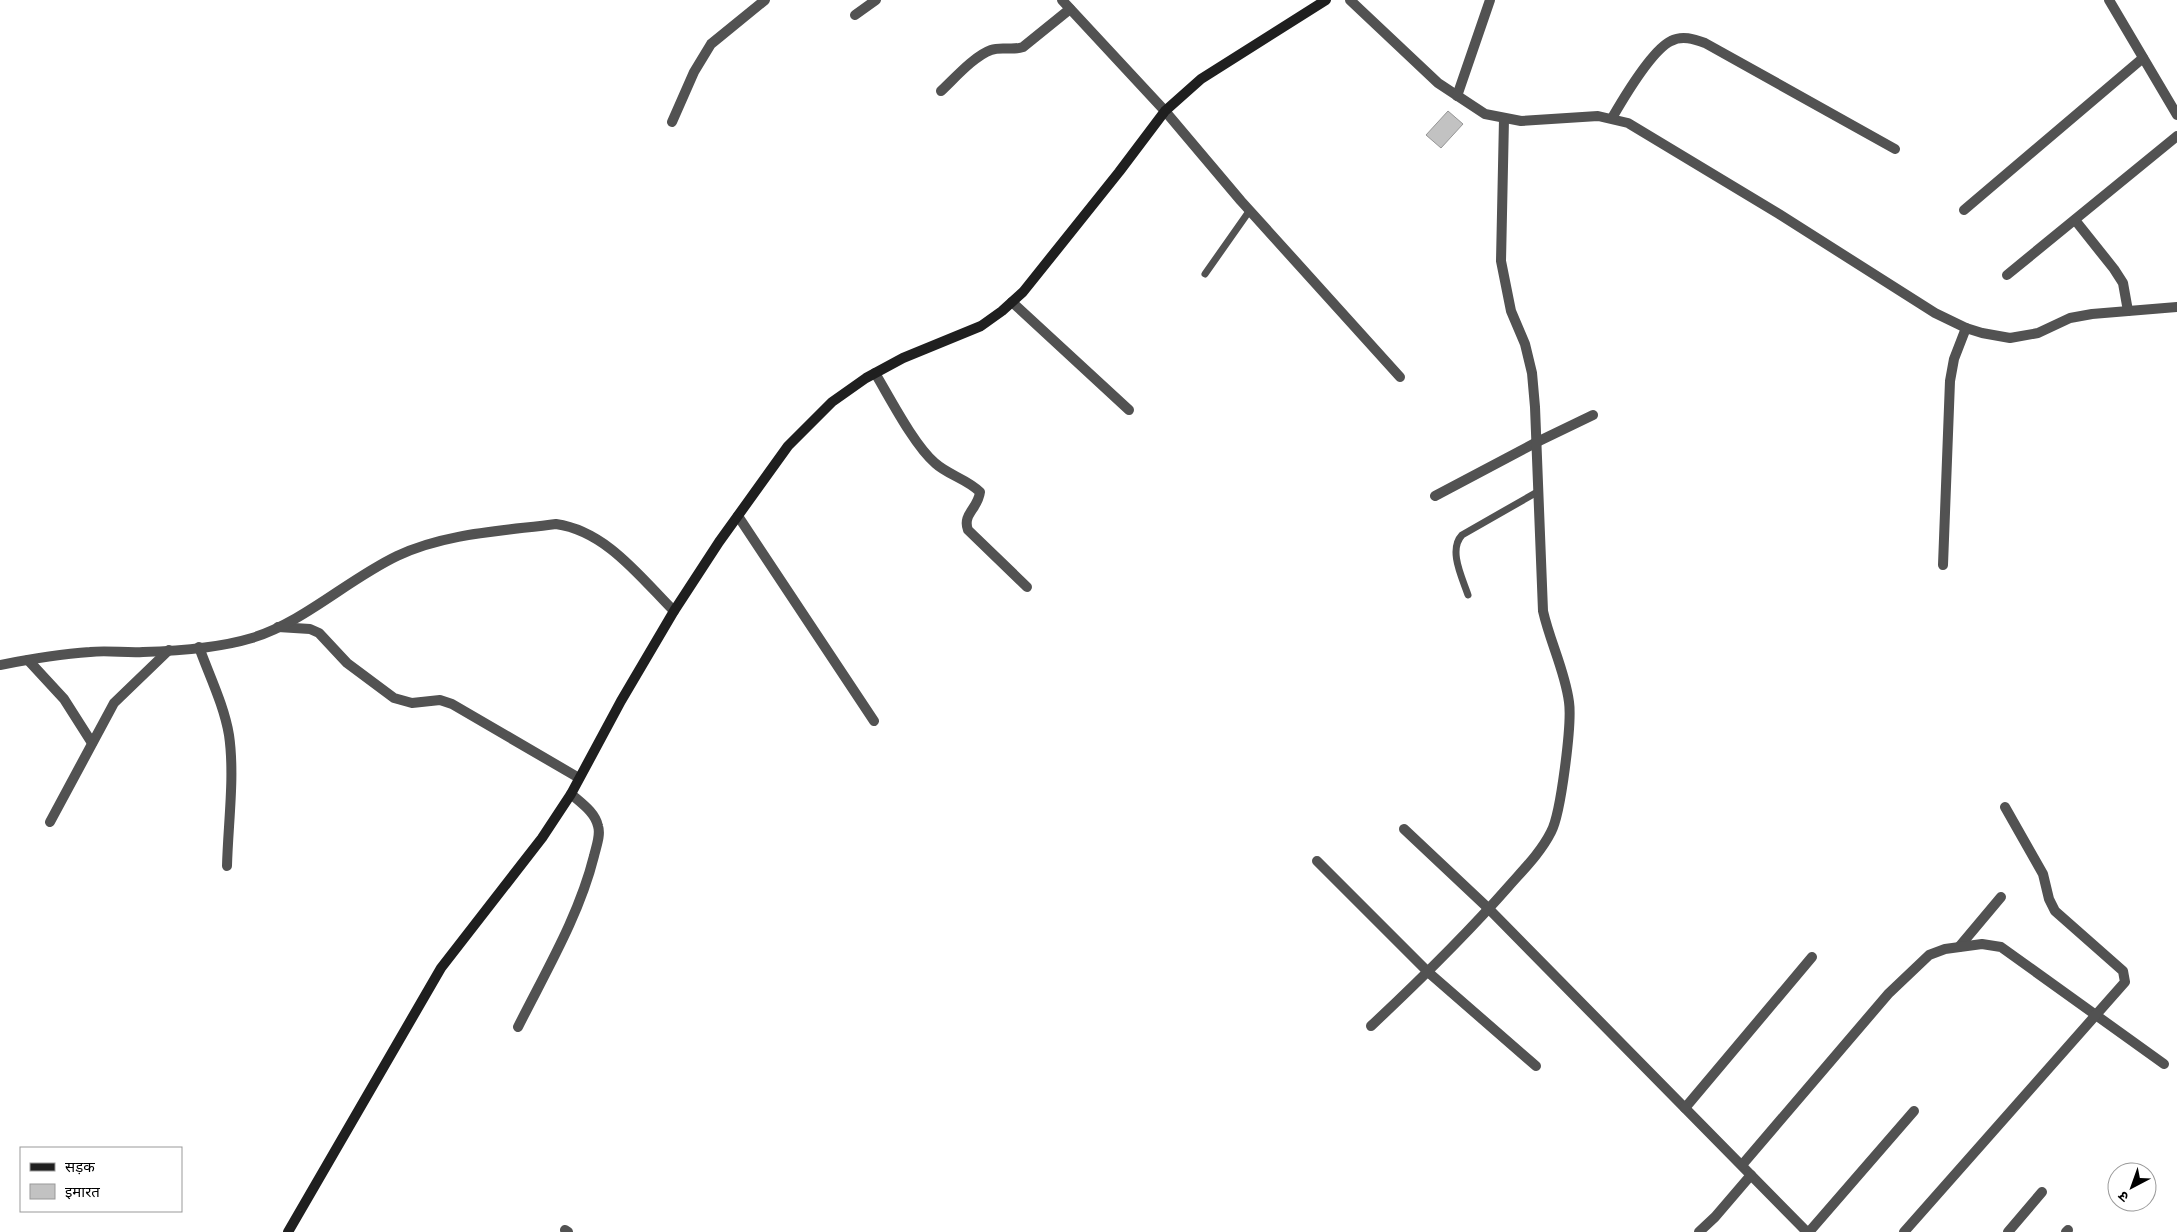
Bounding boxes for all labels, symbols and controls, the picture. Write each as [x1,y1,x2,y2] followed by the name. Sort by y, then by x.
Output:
[20,1147,182,1212] legend
[65,1157,95,1176] text: सड़क
[2107,1162,2157,1212] north arrow
[65,1182,100,1201] text: इमारत
[2114,1187,2132,1206] text: उ

